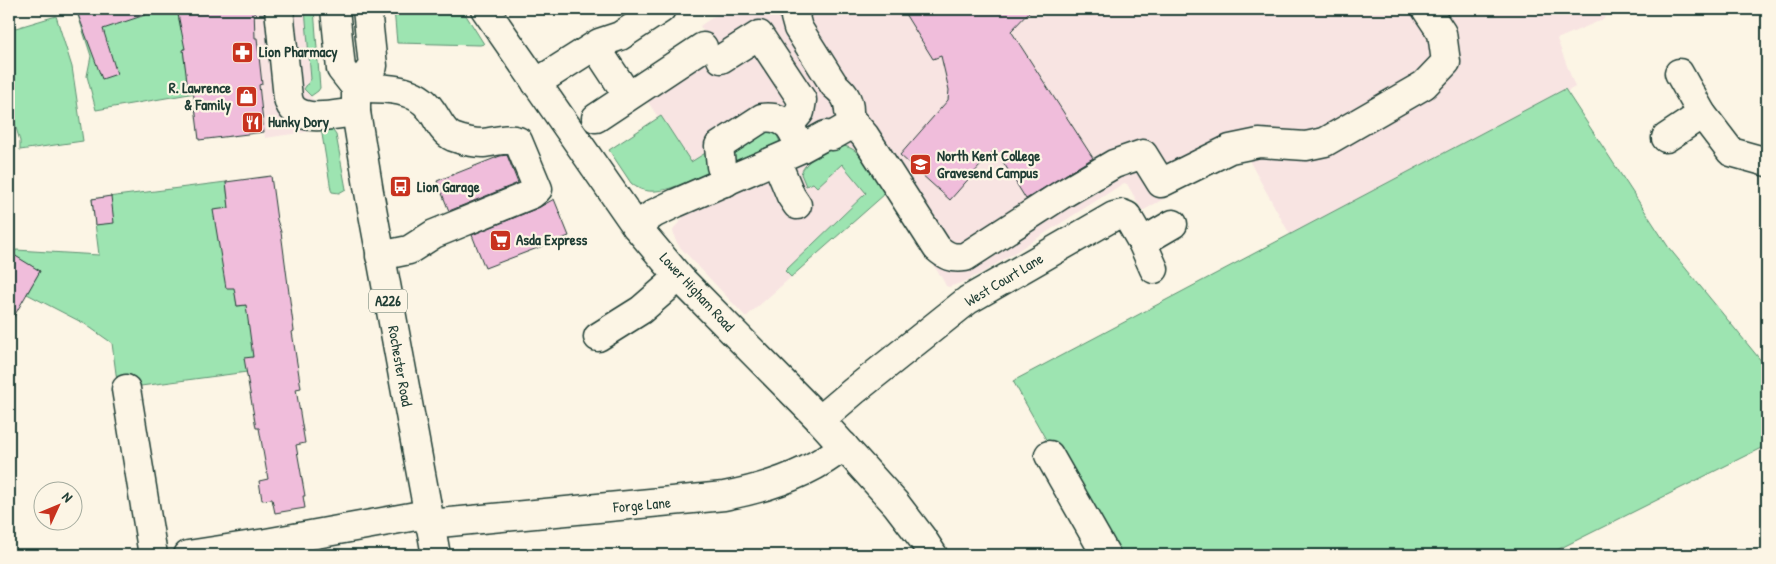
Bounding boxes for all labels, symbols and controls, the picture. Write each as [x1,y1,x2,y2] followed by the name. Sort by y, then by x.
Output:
[231,40,255,64] pharmacy icon: Lion Pharmacy
[259,41,338,63] place label: Lion Pharmacy
[169,77,232,116] place label: R. Lawrence & Family
[235,85,259,109] shop icon: R. Lawrence & Family
[240,110,264,134] restaurant icon: Hunky Dory
[268,111,330,133] place label: Hunky Dory
[937,145,1040,184] place label: North Kent College Gravesend Campus
[909,153,933,177] school or university icon: North Kent College Gravesend Campus
[389,175,413,199] bus stop icon: Lion Garage
[417,176,480,198] place label: Lion Garage
[488,228,512,252] supermarket icon: Asda Express
[516,229,588,251] place label: Asda Express
[655,247,740,336] street label: Lower Higham Road
[960,248,1047,311] street label: West Court Lane
[369,290,407,312] road number: A226
[383,324,418,408] street label: Rochester Road
[32,482,82,532] north arrow
[58,487,78,506] text: N
[611,492,672,518] street label: Forge Lane

